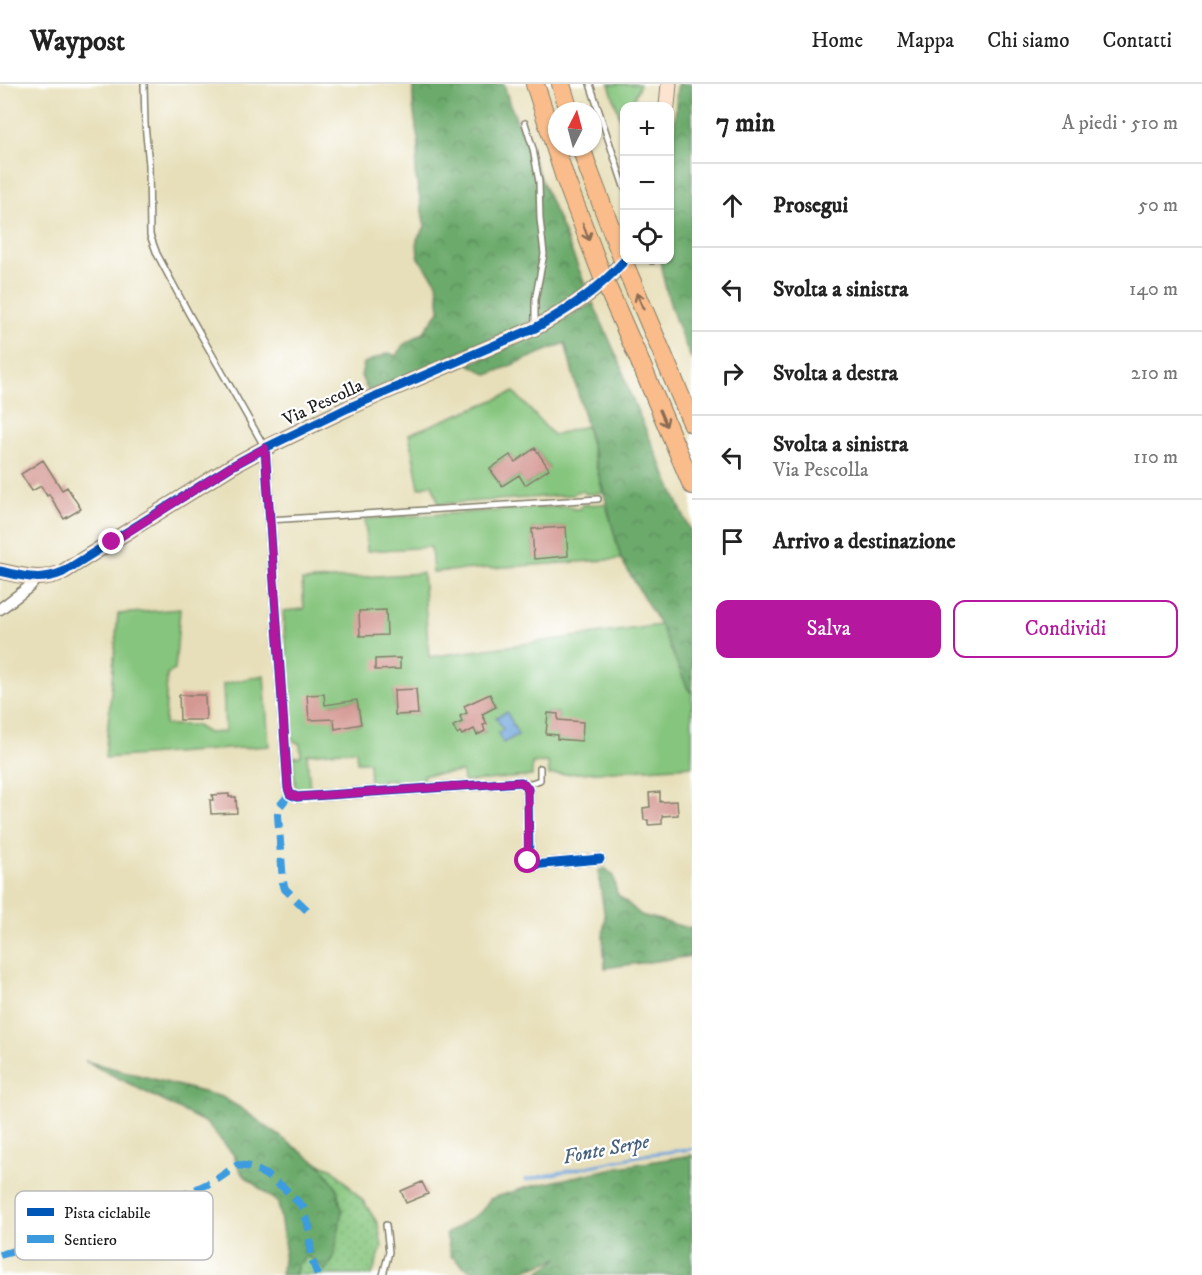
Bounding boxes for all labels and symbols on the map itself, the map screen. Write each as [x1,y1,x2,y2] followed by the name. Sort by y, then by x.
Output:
[548,102,602,156] north arrow
[581,223,592,241] one-way arrow
[634,292,645,310] one-way arrow
[278,375,367,432] street label: Via Pescolla
[658,408,670,426] one-way arrow
[98,528,124,554] route end
[514,847,540,873] route start
[561,1129,652,1171] water label: Fonte Serpe
[15,1191,213,1260] legend
[64,1203,151,1223] text: Pista ciclabile
[64,1230,117,1250] text: Sentiero

